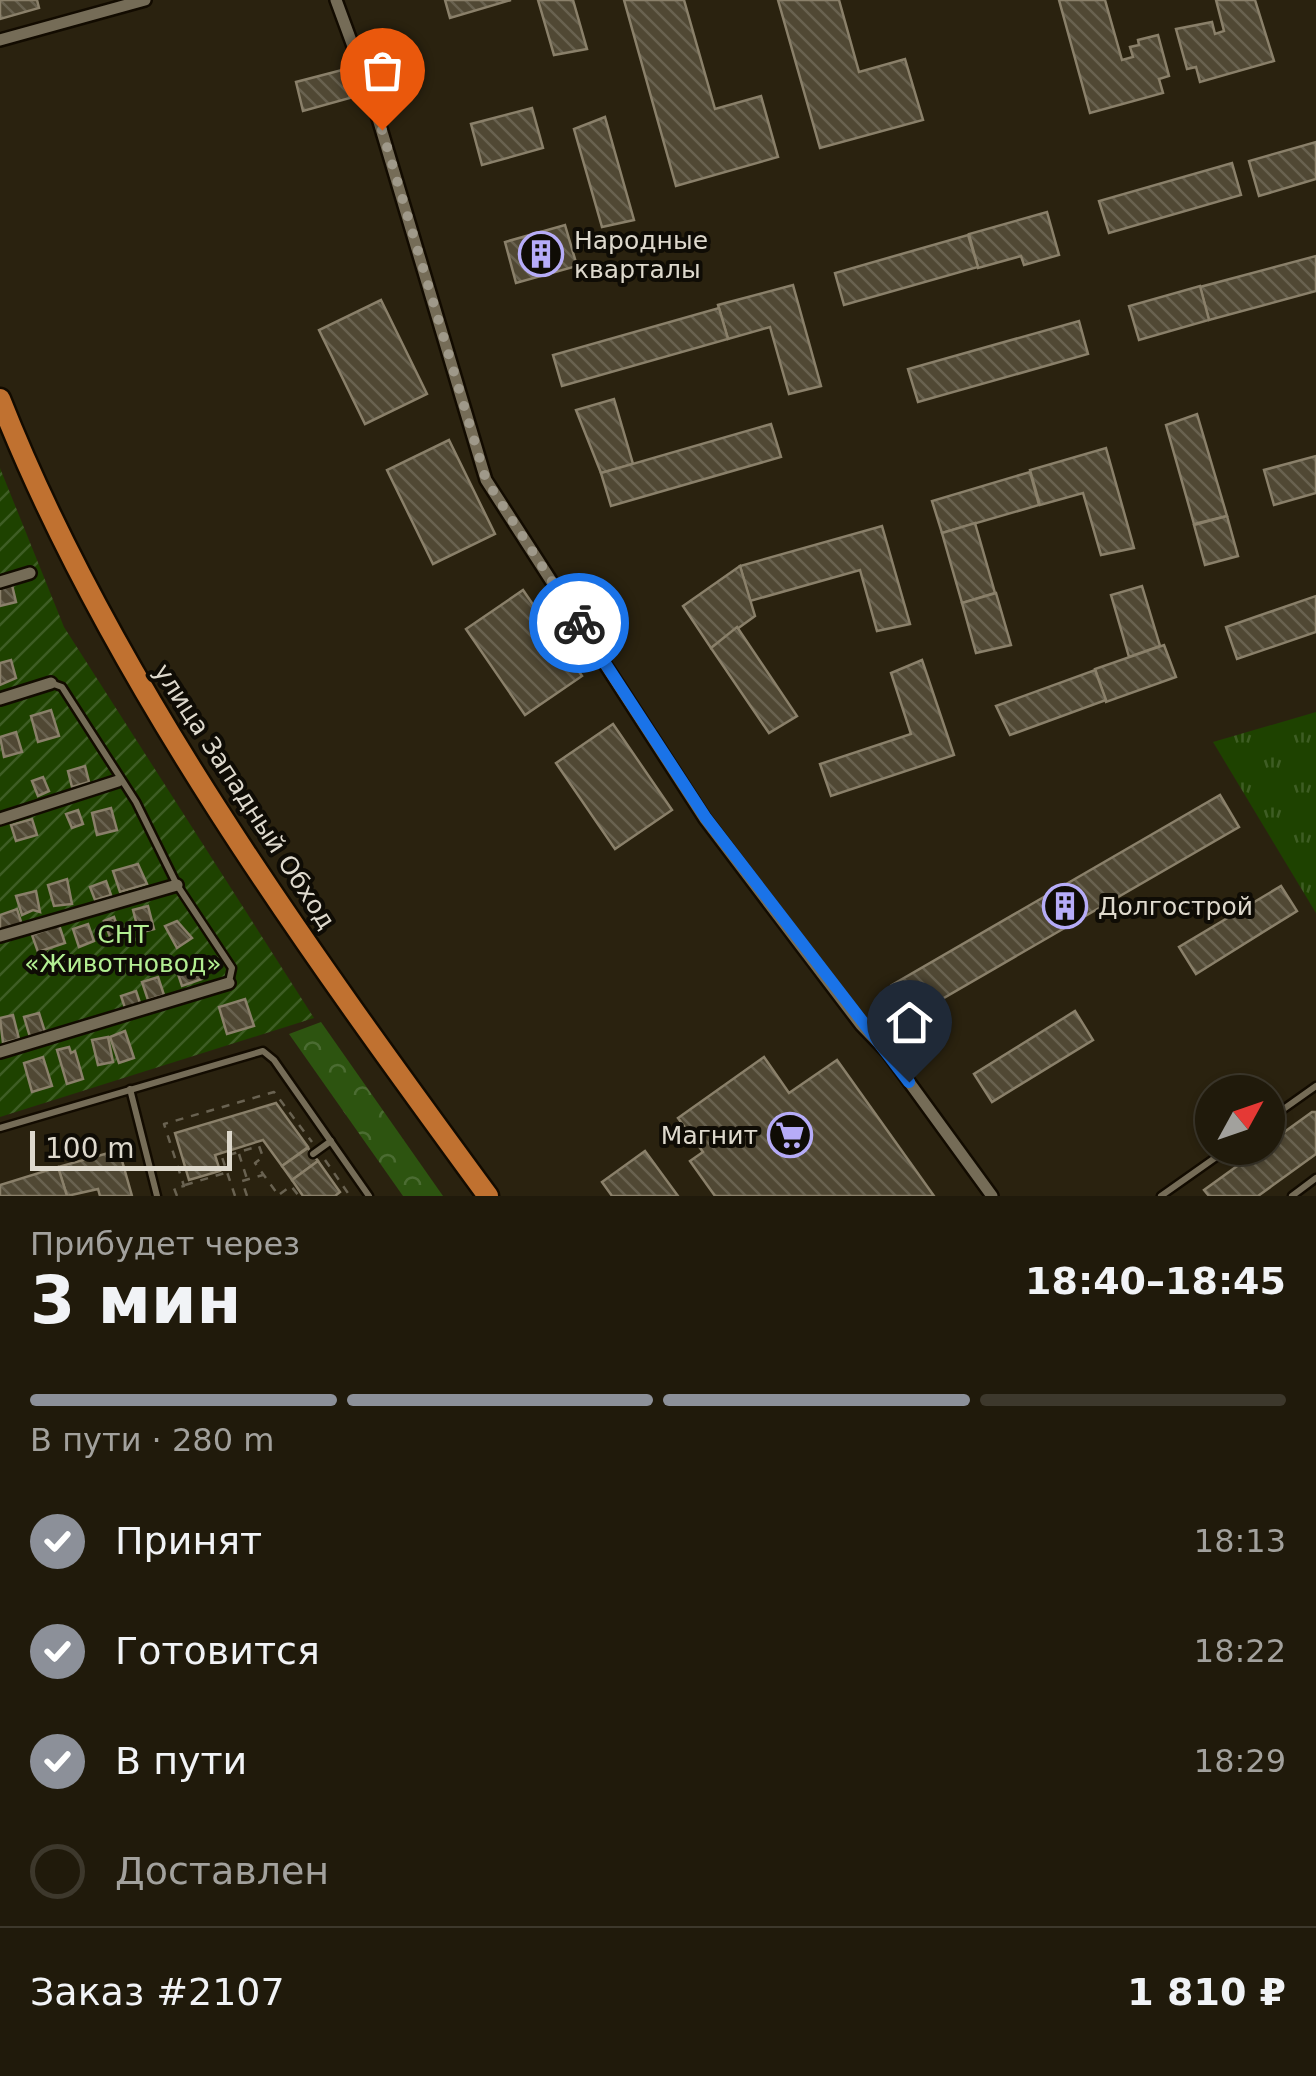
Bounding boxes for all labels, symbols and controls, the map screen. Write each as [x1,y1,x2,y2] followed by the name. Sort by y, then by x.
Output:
[340,28,425,131] pin
[355,43,410,98] icon: bag
[574,226,708,284] place label: Народные кварталы
[518,231,564,277] building icon: Народные кварталы
[529,573,629,673] courier
[552,596,607,651] icon: bike
[148,658,341,934] street label: улица Западный Обход
[1042,883,1088,929] building icon: Долгострой
[1098,892,1253,921] place label: Долгострой
[24,920,222,978] park label: СНТ «Животновод»
[867,980,952,1083] pin
[882,995,937,1050] icon: home
[1195,1075,1285,1165] north arrow
[1195,1075,1285,1165] map controls
[767,1112,813,1158] supermarket icon: Магнит
[661,1121,758,1150] place label: Магнит
[30,1126,232,1170] scale bar
[45,1132,135,1165] text: 100 m
[30,1225,300,1263] text: Прибудет через
[1025,1259,1286,1303] text: 18:40–18:45
[30,1263,241,1338] text: 3 мин
[30,1421,274,1459] text: В пути · 280 m
[30,1514,85,1569] icon: check
[115,1519,262,1563] text: Принят
[1194,1522,1286,1560] text: 18:13
[30,1624,85,1679] icon: check
[115,1629,320,1673] text: Готовится
[1194,1632,1286,1670] text: 18:22
[30,1734,85,1789] icon: check
[115,1739,247,1783] text: В пути
[1194,1742,1286,1780] text: 18:29
[115,1849,329,1893] text: Доставлен
[30,1970,285,2014] text: Заказ #2107
[1127,1970,1286,2014] text: 1 810 ₽

